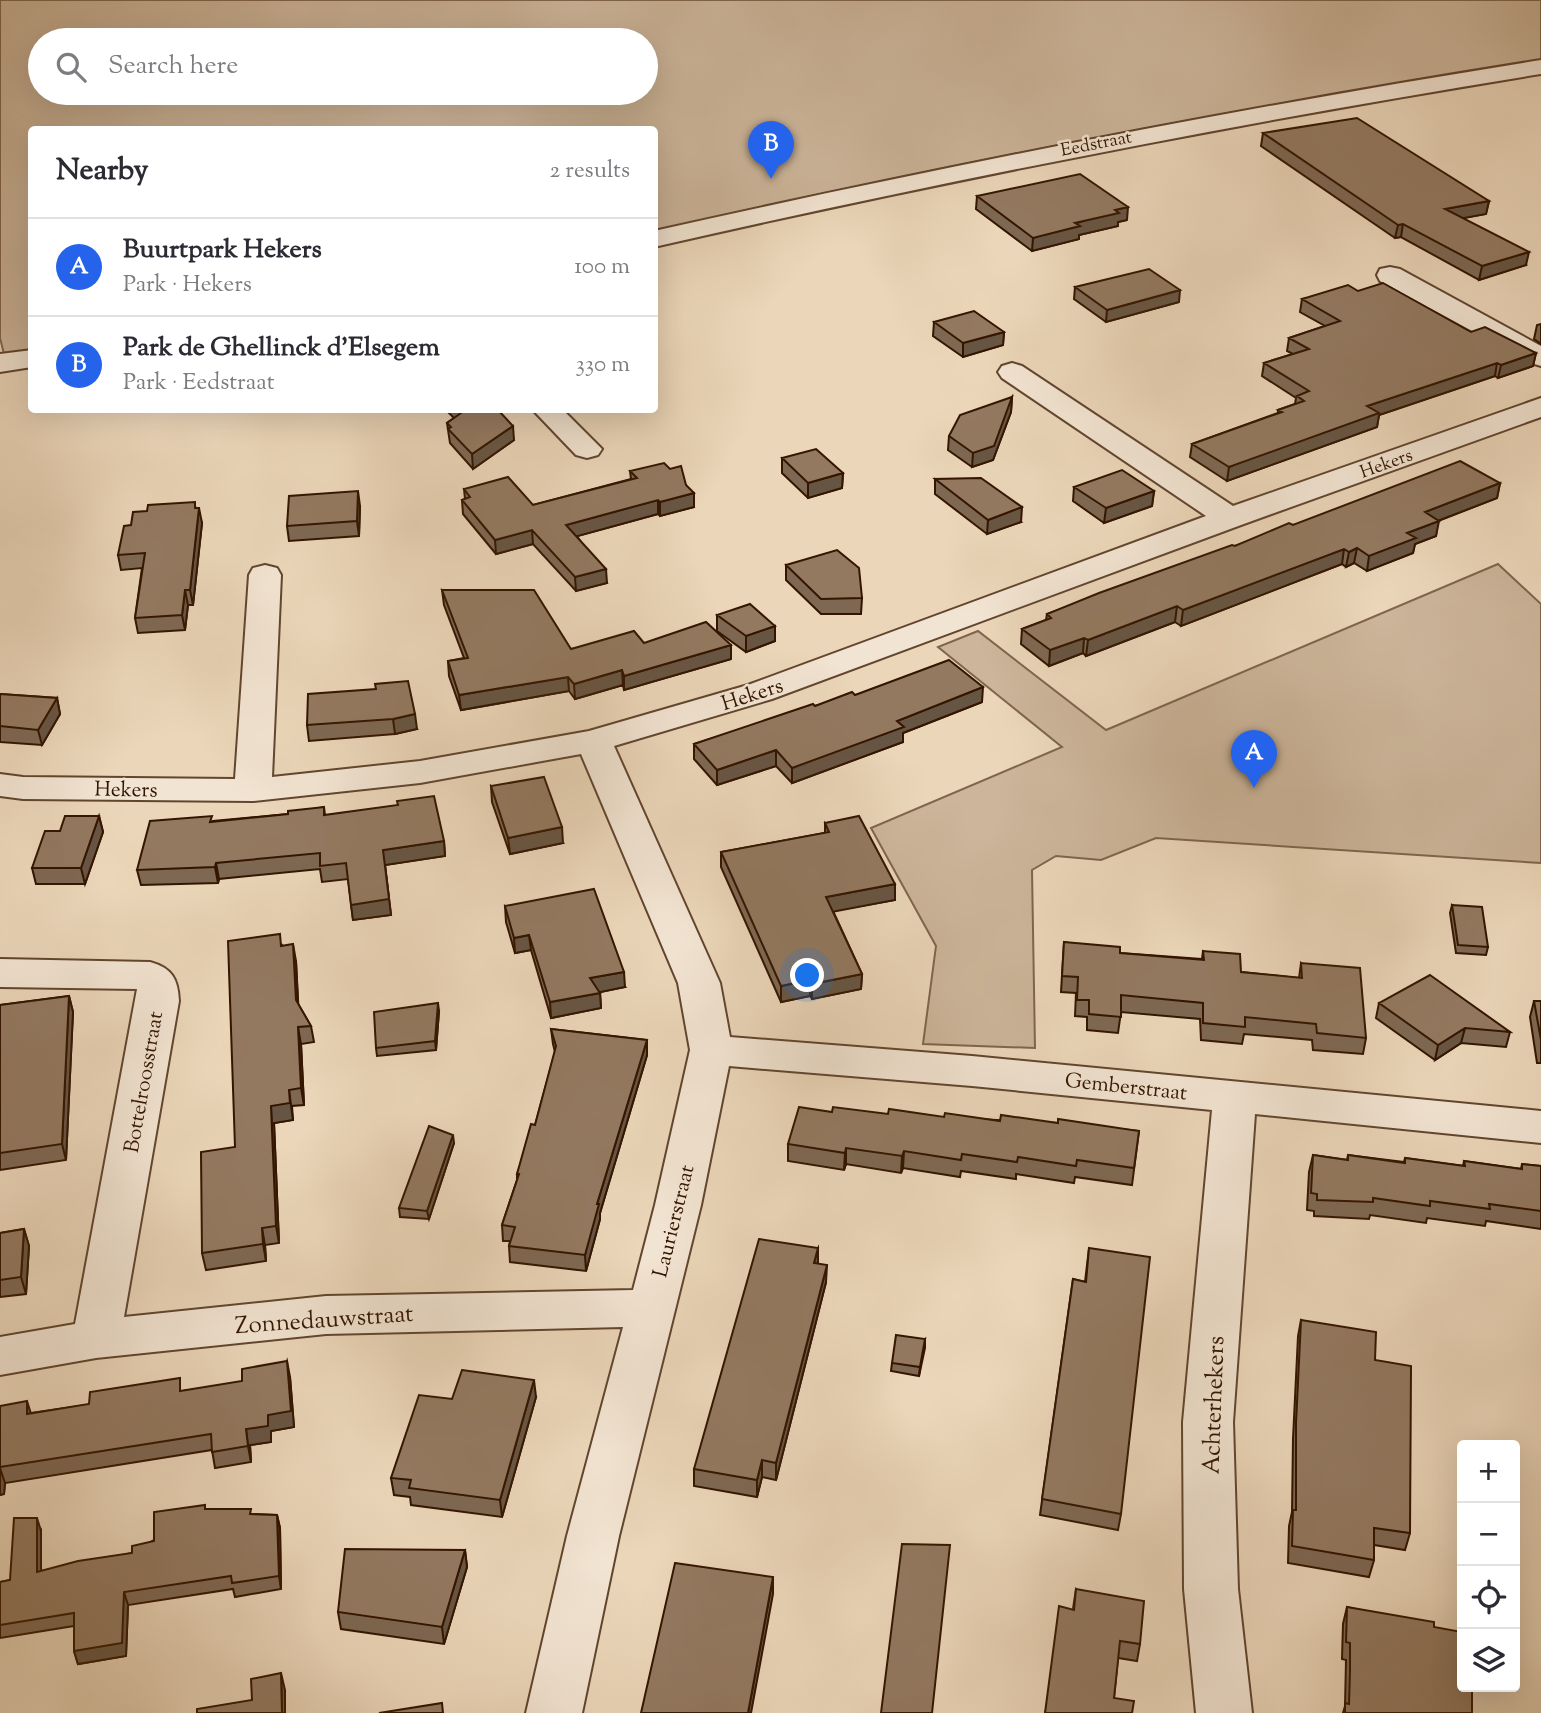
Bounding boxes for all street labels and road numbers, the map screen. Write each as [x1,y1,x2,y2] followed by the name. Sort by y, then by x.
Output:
[1059,125,1134,165] street label: Eedstraat
[1357,443,1417,486] street label: Hekers
[718,672,787,720] street label: Hekers
[94,775,158,807] street label: Hekers
[118,1009,172,1155] street label: Bottelroosstraat
[1063,1067,1188,1109] street label: Gemberstraat
[646,1162,703,1281] street label: Laurierstraat
[234,1298,414,1344] street label: Zonnedauwstraat
[1196,1335,1234,1475] street label: Achterhekers

